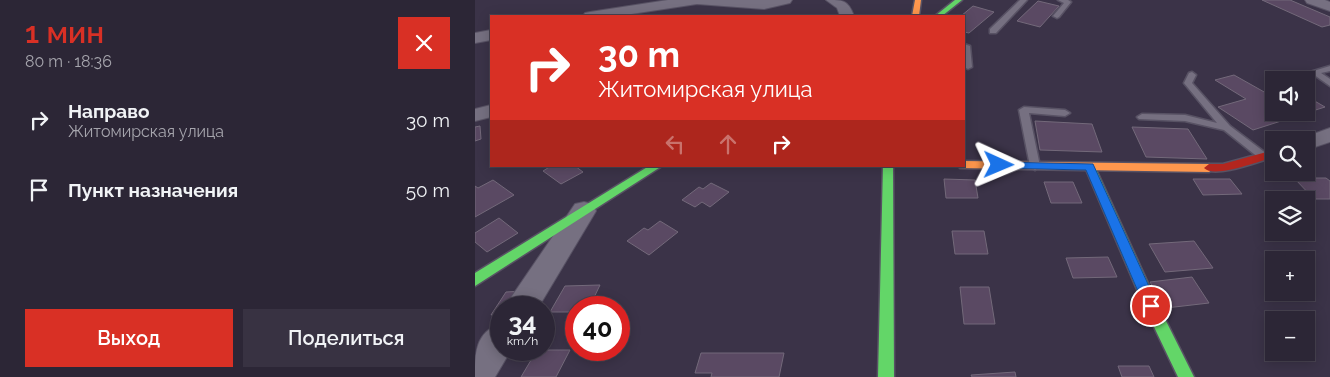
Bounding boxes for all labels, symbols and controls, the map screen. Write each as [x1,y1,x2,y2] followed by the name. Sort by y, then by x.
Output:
[25,15,104,50] text: 1 мин
[398,17,450,69] button: close
[598,34,680,75] text: 30 m
[515,35,580,100] icon: right
[25,52,112,71] text: 80 m · 18:36
[1265,71,1315,361] map controls
[1265,71,1315,121] button: sound
[598,76,813,102] text: Житомирская улица
[68,100,149,122] text: Направо
[25,106,53,134] icon: right
[406,109,450,131] text: 30 m
[68,122,224,141] text: Житомирская улица
[661,130,689,158] icon: left
[714,130,742,158] icon: ahead
[767,130,795,158] icon: right
[1265,131,1315,181] button: search
[972,138,1024,190] position arrow
[25,176,53,204] icon: arrive
[68,179,238,201] text: Пункт назначения
[406,179,450,201] text: 50 m
[1265,191,1315,241] button: layers
[1265,251,1315,301] button: +
[1130,285,1172,327] pin
[1137,292,1165,320] icon: arrive
[565,296,630,361] speed limit sign: 40
[508,307,537,337] text: 34
[25,309,233,367] button: Выход
[243,309,450,367] button: Поделиться
[1265,311,1315,361] button: −
[507,334,538,348] text: km/h

